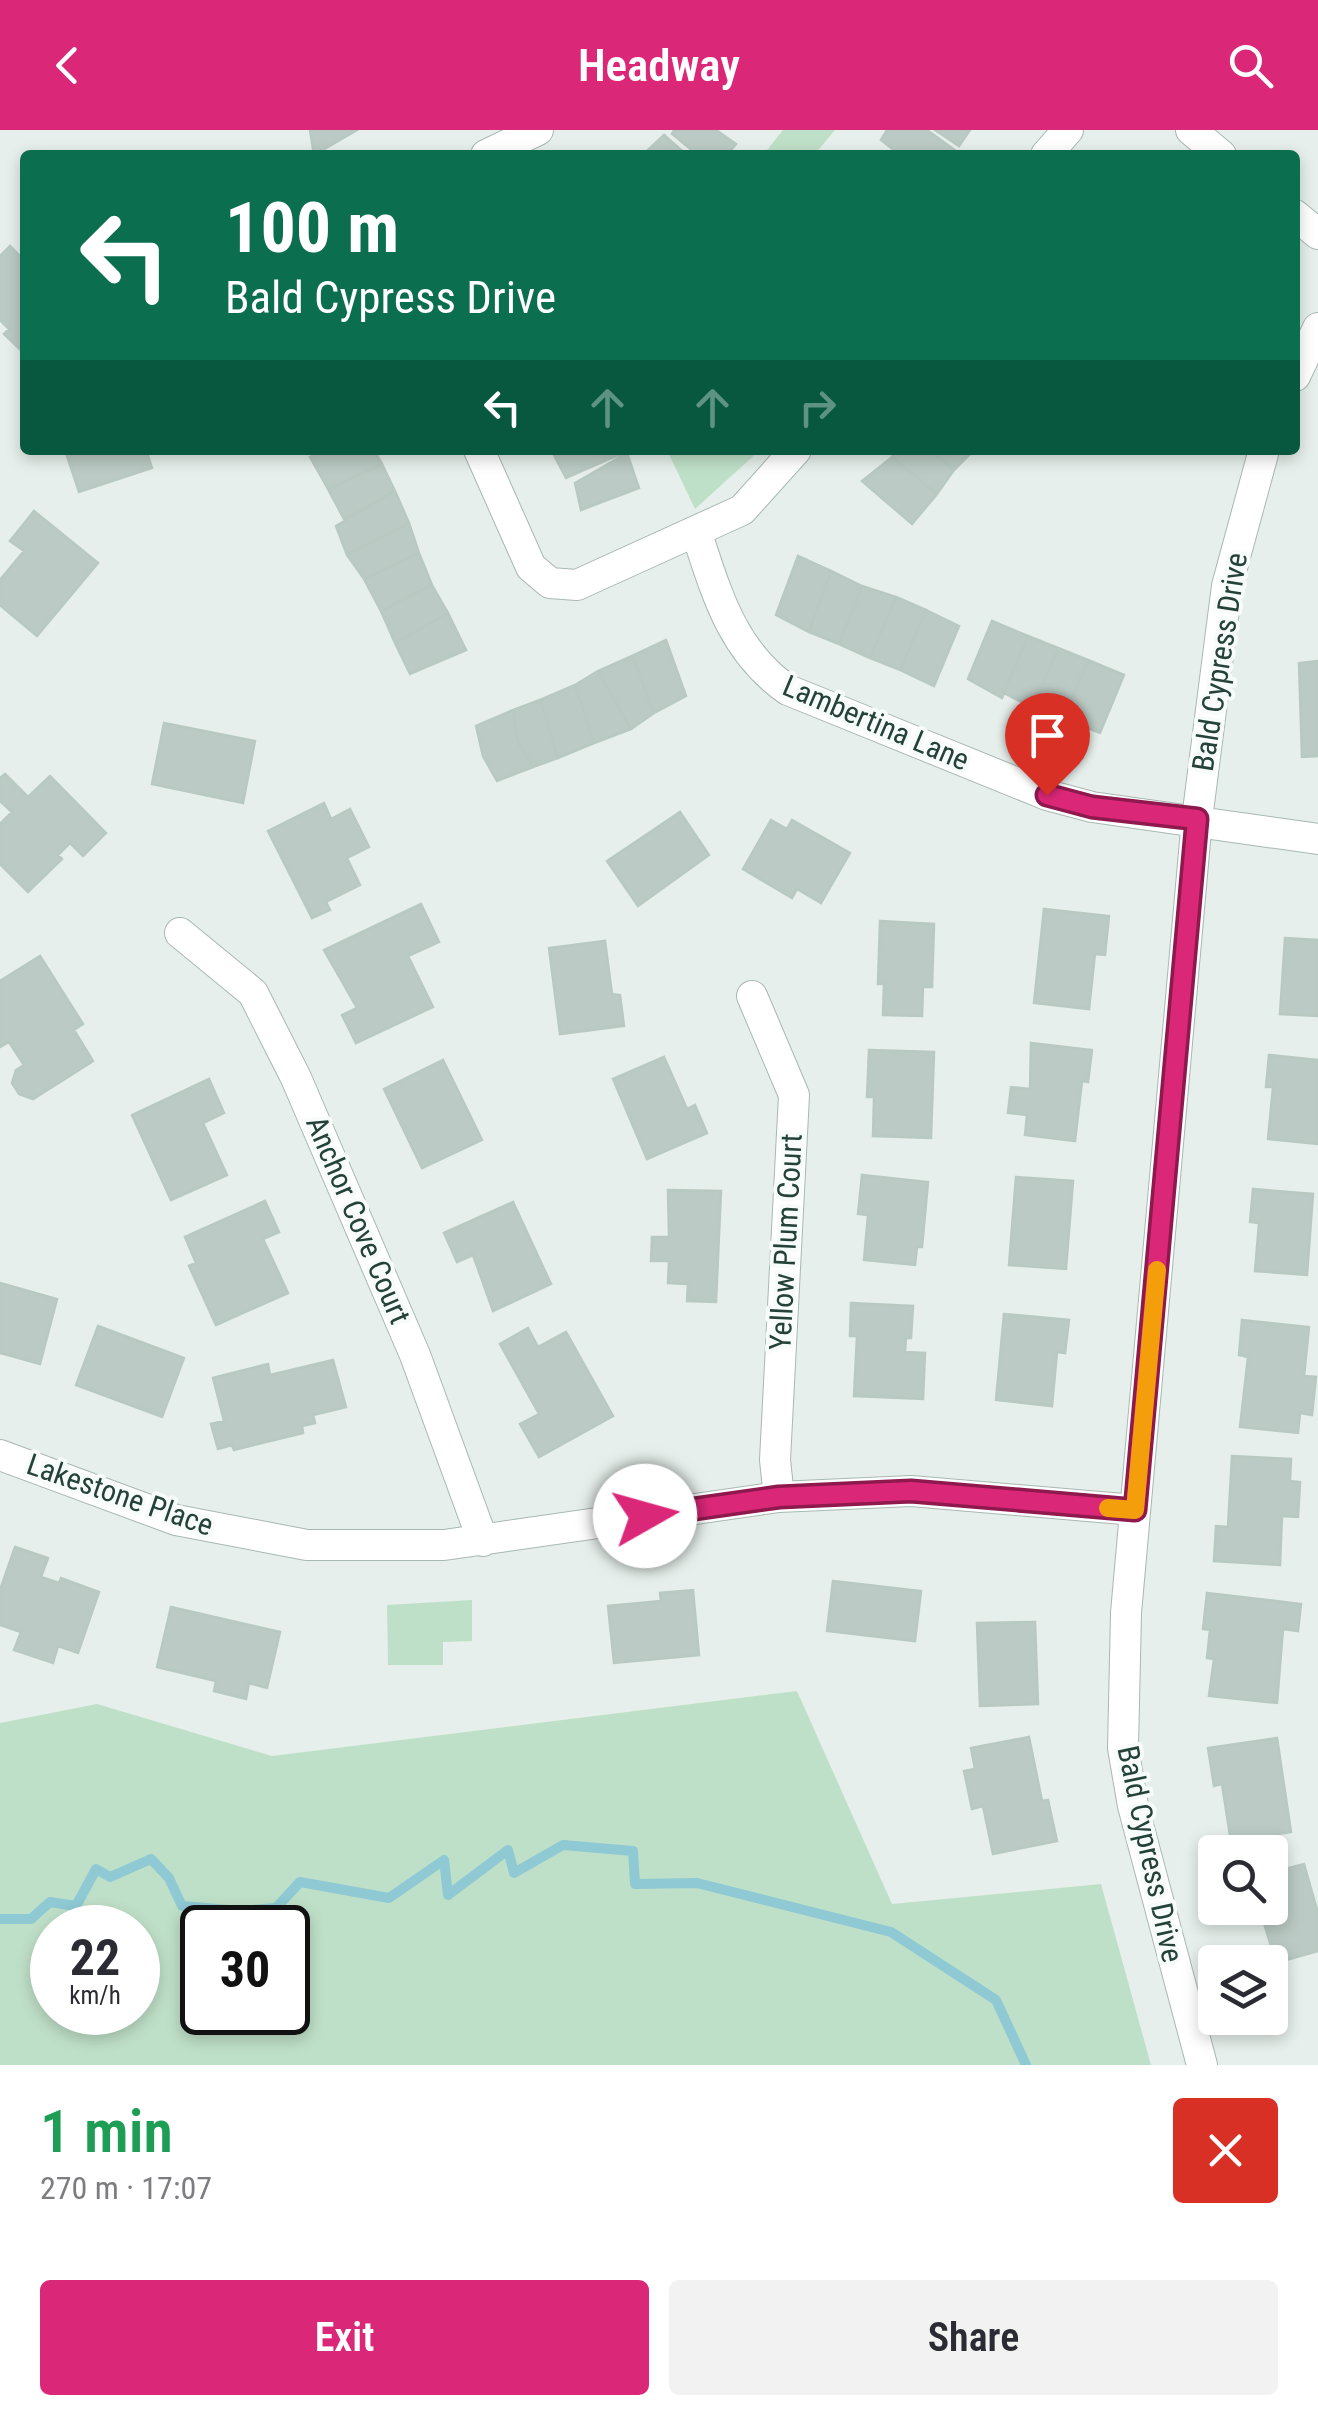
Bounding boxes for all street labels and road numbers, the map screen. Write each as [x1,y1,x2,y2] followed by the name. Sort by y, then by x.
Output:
[1185,550,1254,774] street label: Bald Cypress Drive
[778,668,975,777] street label: Lambertina Lane
[299,1111,418,1329] street label: Anchor Cove Court
[762,1133,809,1351] street label: Yellow Plum Court
[22,1446,218,1543] street label: Lakestone Place
[1110,1742,1191,1965] street label: Bald Cypress Drive

